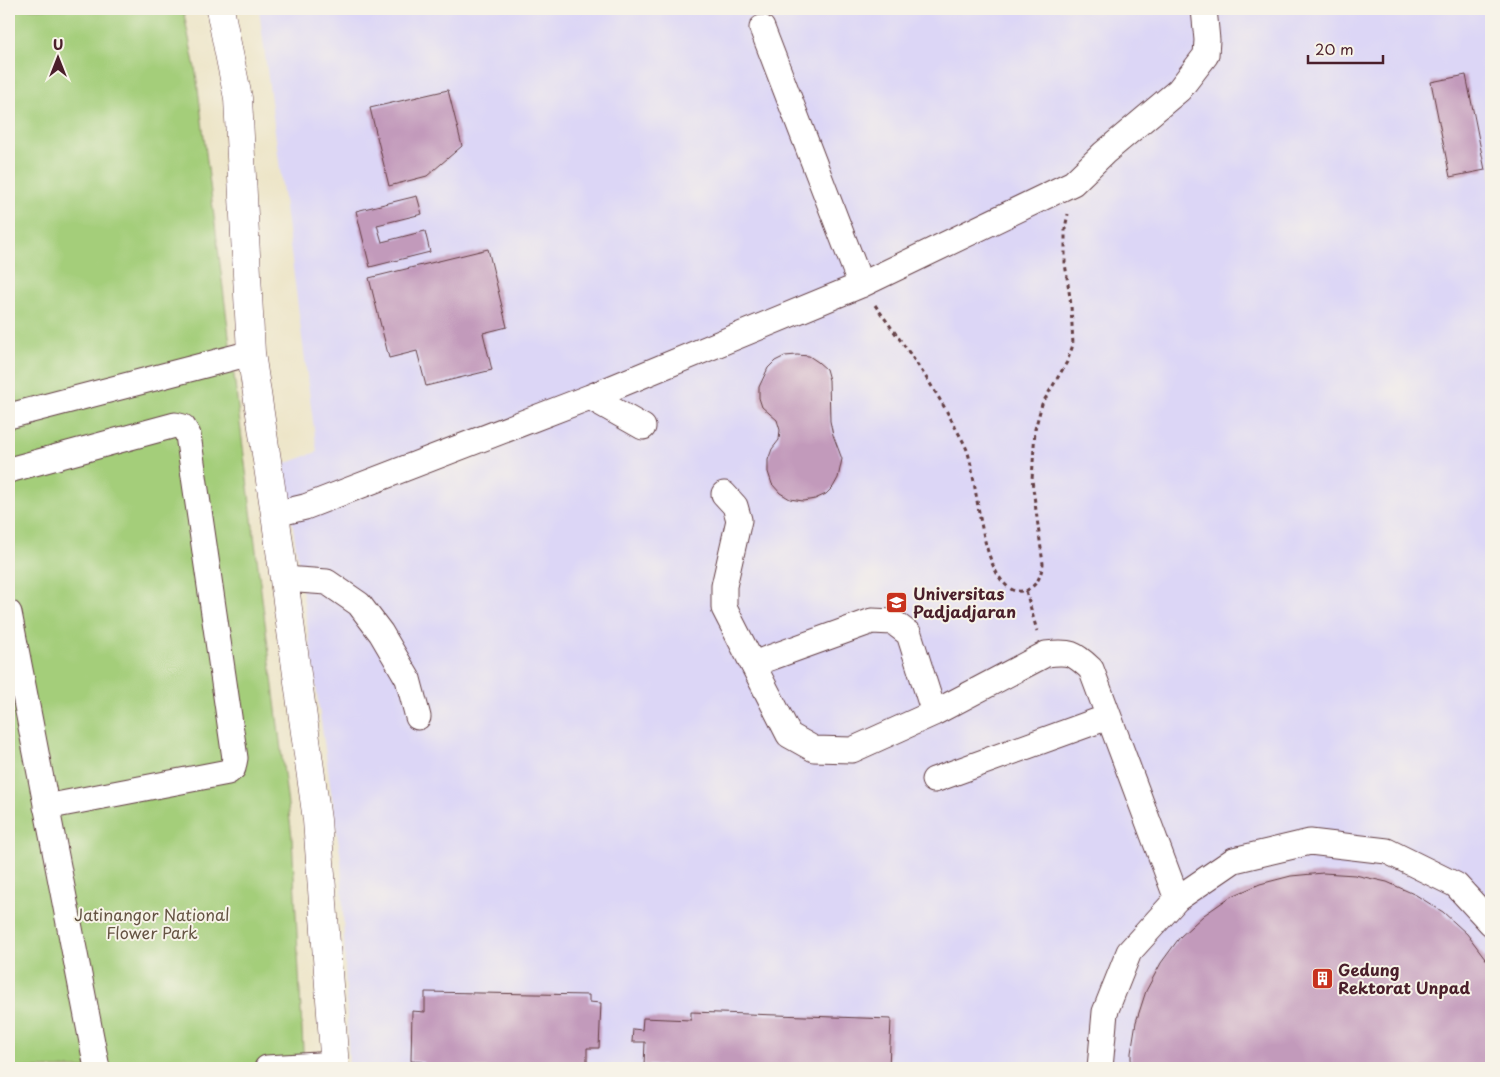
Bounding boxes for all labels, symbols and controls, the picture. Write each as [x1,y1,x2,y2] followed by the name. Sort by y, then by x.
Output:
[32,32,82,82] north arrow
[1308,32,1382,64] scale bar
[53,34,63,55] text: U
[1315,37,1354,60] text: 20 m
[913,581,1016,623] place label: Universitas Padjadjaran
[885,590,909,614] school or university icon: Universitas Padjadjaran
[74,902,230,944] park label: Jatinangor National Flower Park
[1338,957,1470,999] place label: Gedung Rektorat Unpad
[1310,966,1334,990] building icon: Gedung Rektorat Unpad

